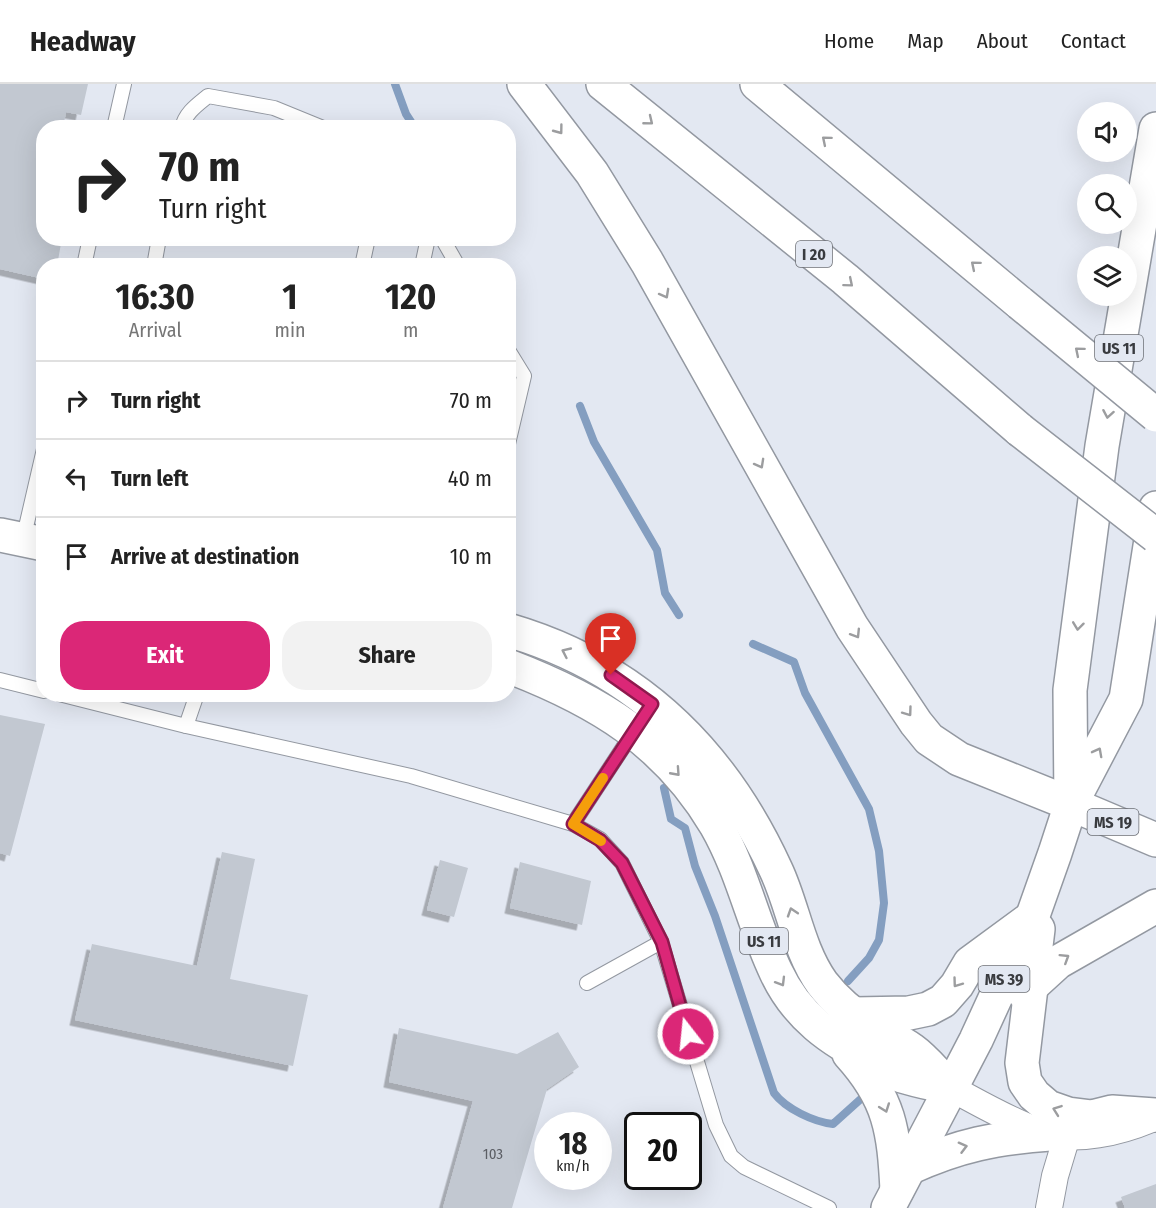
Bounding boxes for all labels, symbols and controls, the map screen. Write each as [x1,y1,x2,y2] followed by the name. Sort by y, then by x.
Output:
[30,25,136,58] text: Headway
[824,28,874,54] text: Home
[907,28,944,54] text: Map
[977,28,1028,54] text: About
[1061,28,1126,54] text: Contact
[1077,102,1137,306] map controls
[1077,102,1137,162] button: sound
[642,113,653,124] one-way arrow
[552,124,563,135] one-way arrow
[822,136,833,147] one-way arrow
[159,142,240,192] text: 70 m
[60,144,138,222] icon: right
[1077,174,1137,234] button: search
[159,193,267,225] text: Turn right
[796,241,832,267] road number: I 20
[1077,246,1137,306] button: layers
[971,261,982,272] one-way arrow
[115,275,195,319] text: 16:30
[282,275,298,319] text: 1
[385,275,437,319] text: 120
[842,276,853,287] one-way arrow
[658,288,669,298] one-way arrow
[129,318,182,342] text: Arrival
[275,318,305,342] text: min
[403,318,418,342] text: m
[1095,335,1143,361] road number: US 11
[1075,348,1086,359] one-way arrow
[60,384,93,417] icon: right
[111,387,200,414] text: Turn right
[450,387,492,414] text: 70 m
[1102,410,1114,419] one-way arrow
[753,458,764,468] one-way arrow
[60,462,93,495] icon: left
[111,465,189,492] text: Turn left
[448,465,492,492] text: 40 m
[60,540,93,573] icon: arrive
[111,543,299,570] text: Arrive at destination
[450,543,492,570] text: 10 m
[585,613,636,675] pin
[60,621,270,690] button: Exit
[282,621,492,690] button: Share
[1073,621,1085,630] one-way arrow
[594,622,627,655] icon: arrive
[848,628,860,638] one-way arrow
[562,648,573,660] one-way arrow
[901,705,912,716] one-way arrow
[1091,747,1102,758] one-way arrow
[669,765,680,776] one-way arrow
[1088,809,1138,835] road number: MS 19
[786,907,799,918] one-way arrow
[740,928,788,954] road number: US 11
[1059,954,1069,966] one-way arrow
[978,966,1030,992] road number: MS 39
[774,976,786,986] one-way arrow
[953,977,964,988] one-way arrow
[656,1002,720,1066] position arrow
[877,1102,890,1113] one-way arrow
[1052,1104,1063,1117] one-way arrow
[624,1112,702,1190] speed limit sign: 20
[559,1126,587,1162] text: 18
[957,1142,968,1154] one-way arrow
[483,1145,503,1163] house number: 103
[556,1157,590,1175] text: km/h

